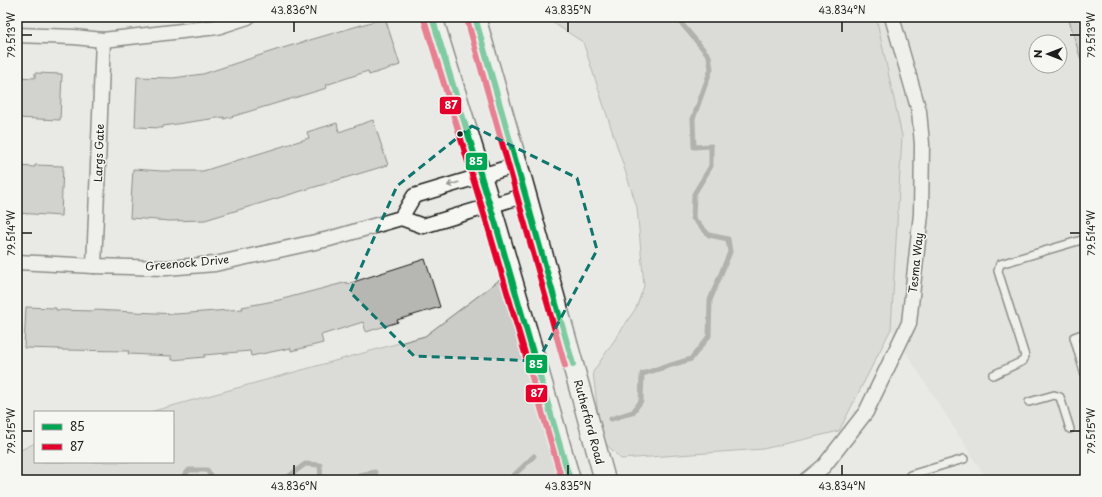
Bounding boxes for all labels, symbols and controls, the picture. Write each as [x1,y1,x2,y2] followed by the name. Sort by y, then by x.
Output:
[271,2,318,17] text: 43.836°N
[545,2,591,17] text: 43.835°N
[819,2,866,17] text: 43.834°N
[3,11,18,58] text: 79.513°W
[1083,11,1098,58] text: 79.513°W
[1028,34,1068,74] north arrow
[1029,49,1046,58] text: N
[439,96,462,115] line badge: 87
[444,96,458,113] text: 87
[89,123,108,182] street label: Largs Gate
[455,129,465,139] unlabelled marker
[465,152,488,171] line badge: 85
[469,152,483,169] text: 85
[447,181,460,188] one-way arrow
[3,209,18,256] text: 79.514°W
[1083,209,1098,256] text: 79.514°W
[904,232,927,294] street label: Tesma Way
[144,250,230,275] street label: Greenock Drive
[525,354,548,374] line badge: 85
[529,355,543,372] text: 85
[570,378,609,466] street label: Rutherford Road
[525,384,548,403] line badge: 87
[530,384,544,401] text: 87
[3,407,18,454] text: 79.515°W
[1083,407,1098,454] text: 79.515°W
[34,411,174,463] legend
[70,417,85,435] text: 85
[70,437,84,455] text: 87
[271,478,318,493] text: 43.836°N
[545,478,591,493] text: 43.835°N
[819,478,866,493] text: 43.834°N

